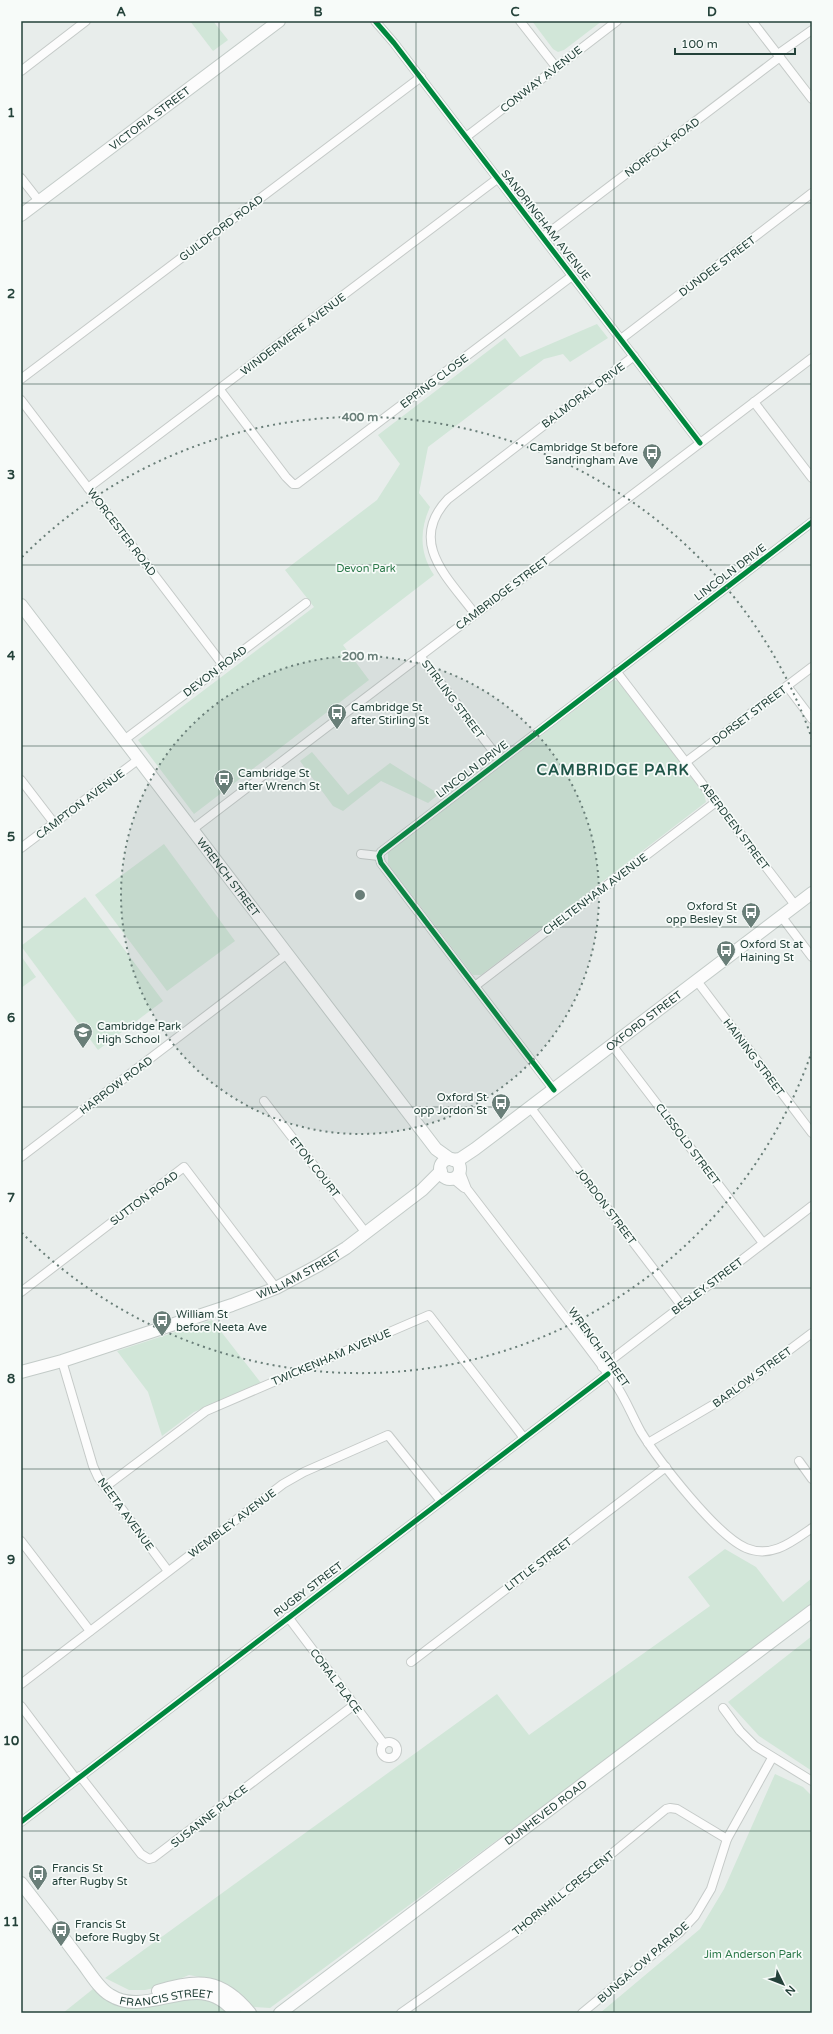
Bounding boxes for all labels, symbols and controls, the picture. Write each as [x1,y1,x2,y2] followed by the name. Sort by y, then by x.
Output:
[116,4,126,20] text: A
[313,4,323,20] text: B
[510,4,520,20] text: C
[707,4,717,20] text: D
[675,30,795,56] scale bar
[681,37,718,51] text: 100 m
[498,43,585,115] street label: CONWAY AVENUE
[107,84,193,153] street label: VICTORIA STREET
[7,105,15,121] text: 1
[622,115,702,180] street label: NORFOLK ROAD
[498,167,593,283] street label: SANDRINGHAM AVENUE
[177,193,266,264] street label: GUILDFORD ROAD
[677,233,758,299] street label: DUNDEE STREET
[7,286,15,302] text: 2
[238,291,348,378] street label: WINDERMERE AVENUE
[398,352,471,411] street label: EPPING CLOSE
[539,360,627,431] street label: BALMORAL DRIVE
[342,410,378,424] text: 400 m
[530,441,638,467] place label: Cambridge St before Sandringham Ave
[641,442,663,470] bus stop icon: Cambridge St before Sandringham Ave
[7,467,15,483] text: 3
[84,486,159,579] street label: WORCESTER ROAD
[692,541,769,604] street label: LINCOLN DRIVE
[453,554,552,633] street label: CAMBRIDGE STREET
[336,562,396,575] park label: Devon Park
[181,643,250,700] street label: DEVON ROAD
[7,648,16,664] text: 4
[342,649,378,663] text: 200 m
[419,657,487,741] street label: STIRLING STREET
[709,683,789,748] street label: DORSET STREET
[351,701,429,727] place label: Cambridge St after Stirling St
[326,702,348,730] bus stop icon: Cambridge St after Stirling St
[434,738,511,801] street label: LINCOLN DRIVE
[537,761,689,779] district label: CAMBRIDGE PARK
[33,767,127,842] street label: CAMPTON AVENUE
[238,767,320,793] place label: Cambridge St after Wrench St
[213,768,235,796] bus stop icon: Cambridge St after Wrench St
[697,780,772,873] street label: ABERDEEN STREET
[7,829,15,845] text: 5
[194,835,262,919] street label: WRENCH STREET
[540,851,650,938] street label: CHELTENHAM AVENUE
[353,888,367,902] centre of rings
[666,900,737,926] place label: Oxford St opp Besley St
[740,901,762,929] bus stop icon: Oxford St opp Besley St
[740,938,803,964] place label: Oxford St at Haining St
[715,939,737,967] bus stop icon: Oxford St at Haining St
[603,988,685,1054] street label: OXFORD STREET
[7,1010,15,1026] text: 6
[720,1016,787,1099] street label: HAINING STREET
[97,1020,181,1046] place label: Cambridge Park High School
[72,1021,94,1049] school or university icon: Cambridge Park High School
[77,1054,155,1117] street label: HARROW ROAD
[414,1091,487,1117] place label: Oxford St opp Jordon St
[490,1092,512,1120] bus stop icon: Oxford St opp Jordon St
[653,1101,723,1188] street label: CLISSOLD STREET
[287,1134,342,1200] street label: ETON COURT
[573,1165,639,1247] street label: JORDON STREET
[108,1169,181,1228] street label: SUTTON ROAD
[7,1190,15,1206] text: 7
[255,1247,344,1302] street label: WILLIAM STREET
[669,1255,746,1318] street label: BESLEY STREET
[565,1305,632,1390] street label: WRENCH STREET
[176,1308,267,1334] place label: William St before Neeta Ave
[151,1309,173,1337] bus stop icon: William St before Neeta Ave
[270,1326,393,1389] street label: TWICKENHAM AVENUE
[710,1344,795,1410] street label: BARLOW STREET
[7,1371,15,1387] text: 8
[95,1475,156,1553] street label: NEETA AVENUE
[186,1486,279,1561] street label: WEMBLEY AVENUE
[502,1535,575,1594] street label: LITTLE STREET
[7,1552,15,1568] text: 9
[271,1559,346,1620] street label: RUGBY STREET
[307,1646,364,1716] street label: CORAL PLACE
[3,1733,19,1749] text: 10
[502,1777,590,1848] street label: DUNHEVED ROAD
[168,1782,250,1850] street label: SUSANNE PLACE
[510,1848,617,1938] street label: THORNHILL CRESCENT
[52,1862,127,1888] place label: Francis St after Rugby St
[27,1863,49,1891] bus stop icon: Francis St after Rugby St
[3,1914,19,1930] text: 11
[75,1918,160,1944] place label: Francis St before Rugby St
[50,1919,72,1947] bus stop icon: Francis St before Rugby St
[595,1919,692,2006] street label: BUNGALOW PARADE
[704,1948,802,1961] park label: Jim Anderson Park
[763,1964,803,2004] north arrow
[782,1983,798,1998] text: N
[118,1987,214,2009] street label: FRANCIS STREET

